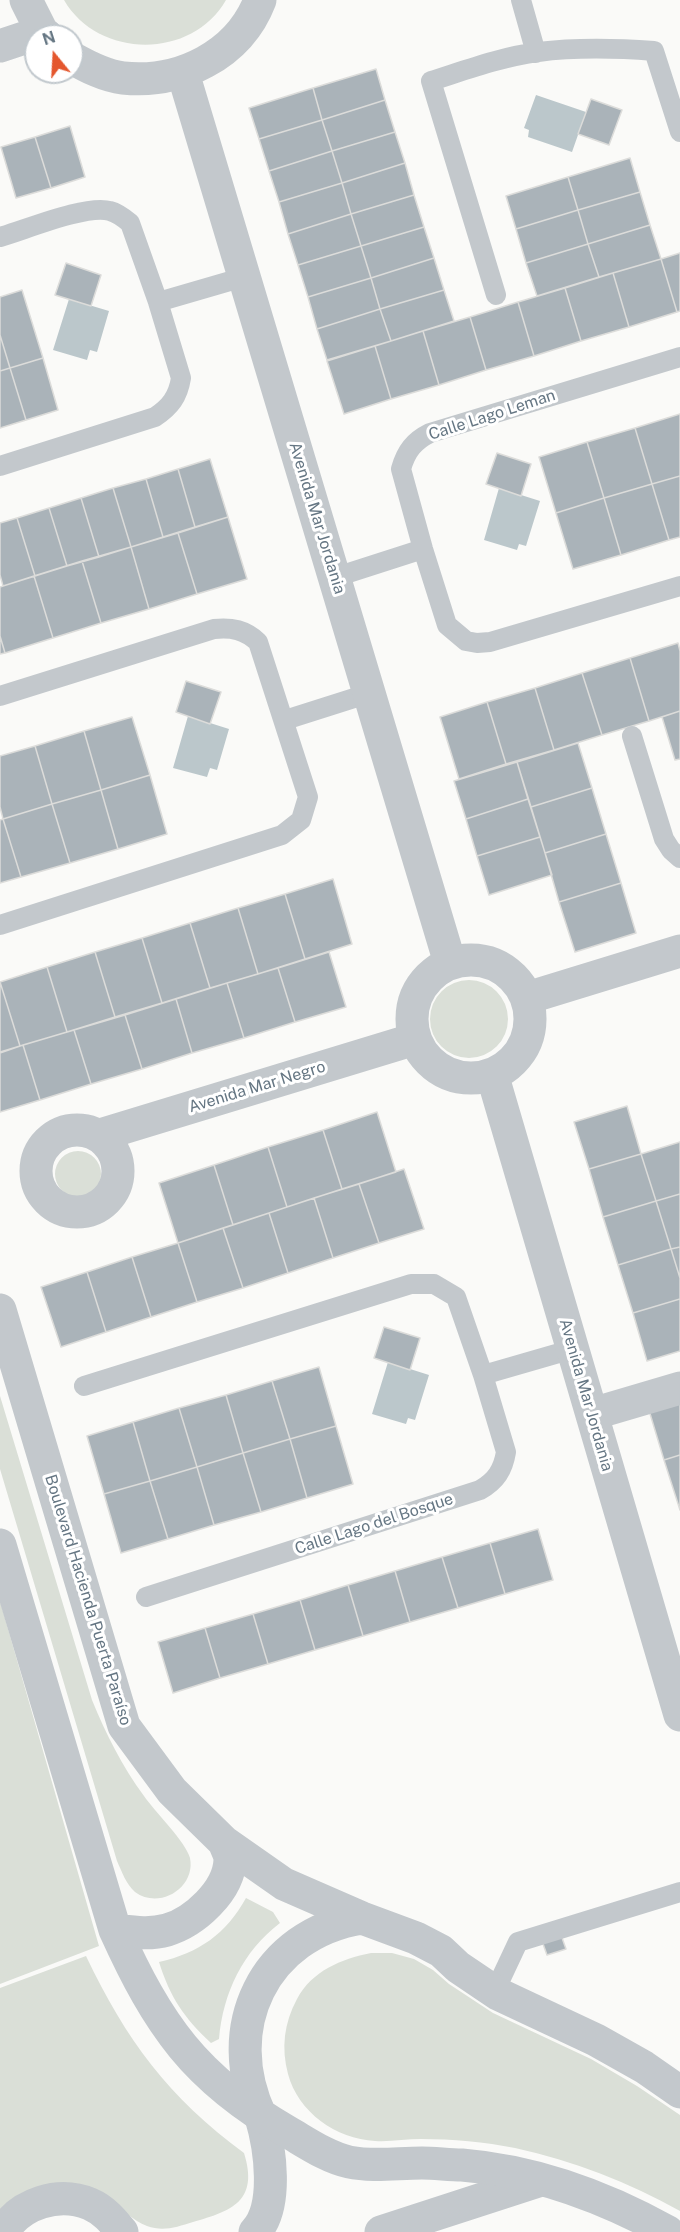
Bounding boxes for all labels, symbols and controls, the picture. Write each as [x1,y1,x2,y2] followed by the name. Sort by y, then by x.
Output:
[24,24,84,84] north arrow
[40,27,58,49] text: N
[426,385,558,445] street label: Calle Lago Leman
[285,440,349,596] street label: Avenida Mar Jordania
[186,1057,328,1117] street label: Avenida Mar Negro
[555,1317,617,1473] street label: Avenida Mar Jordania
[41,1472,135,1728] street label: Boulevard Hacienda Puerta Paraíso
[292,1489,456,1559] street label: Calle Lago del Bosque

